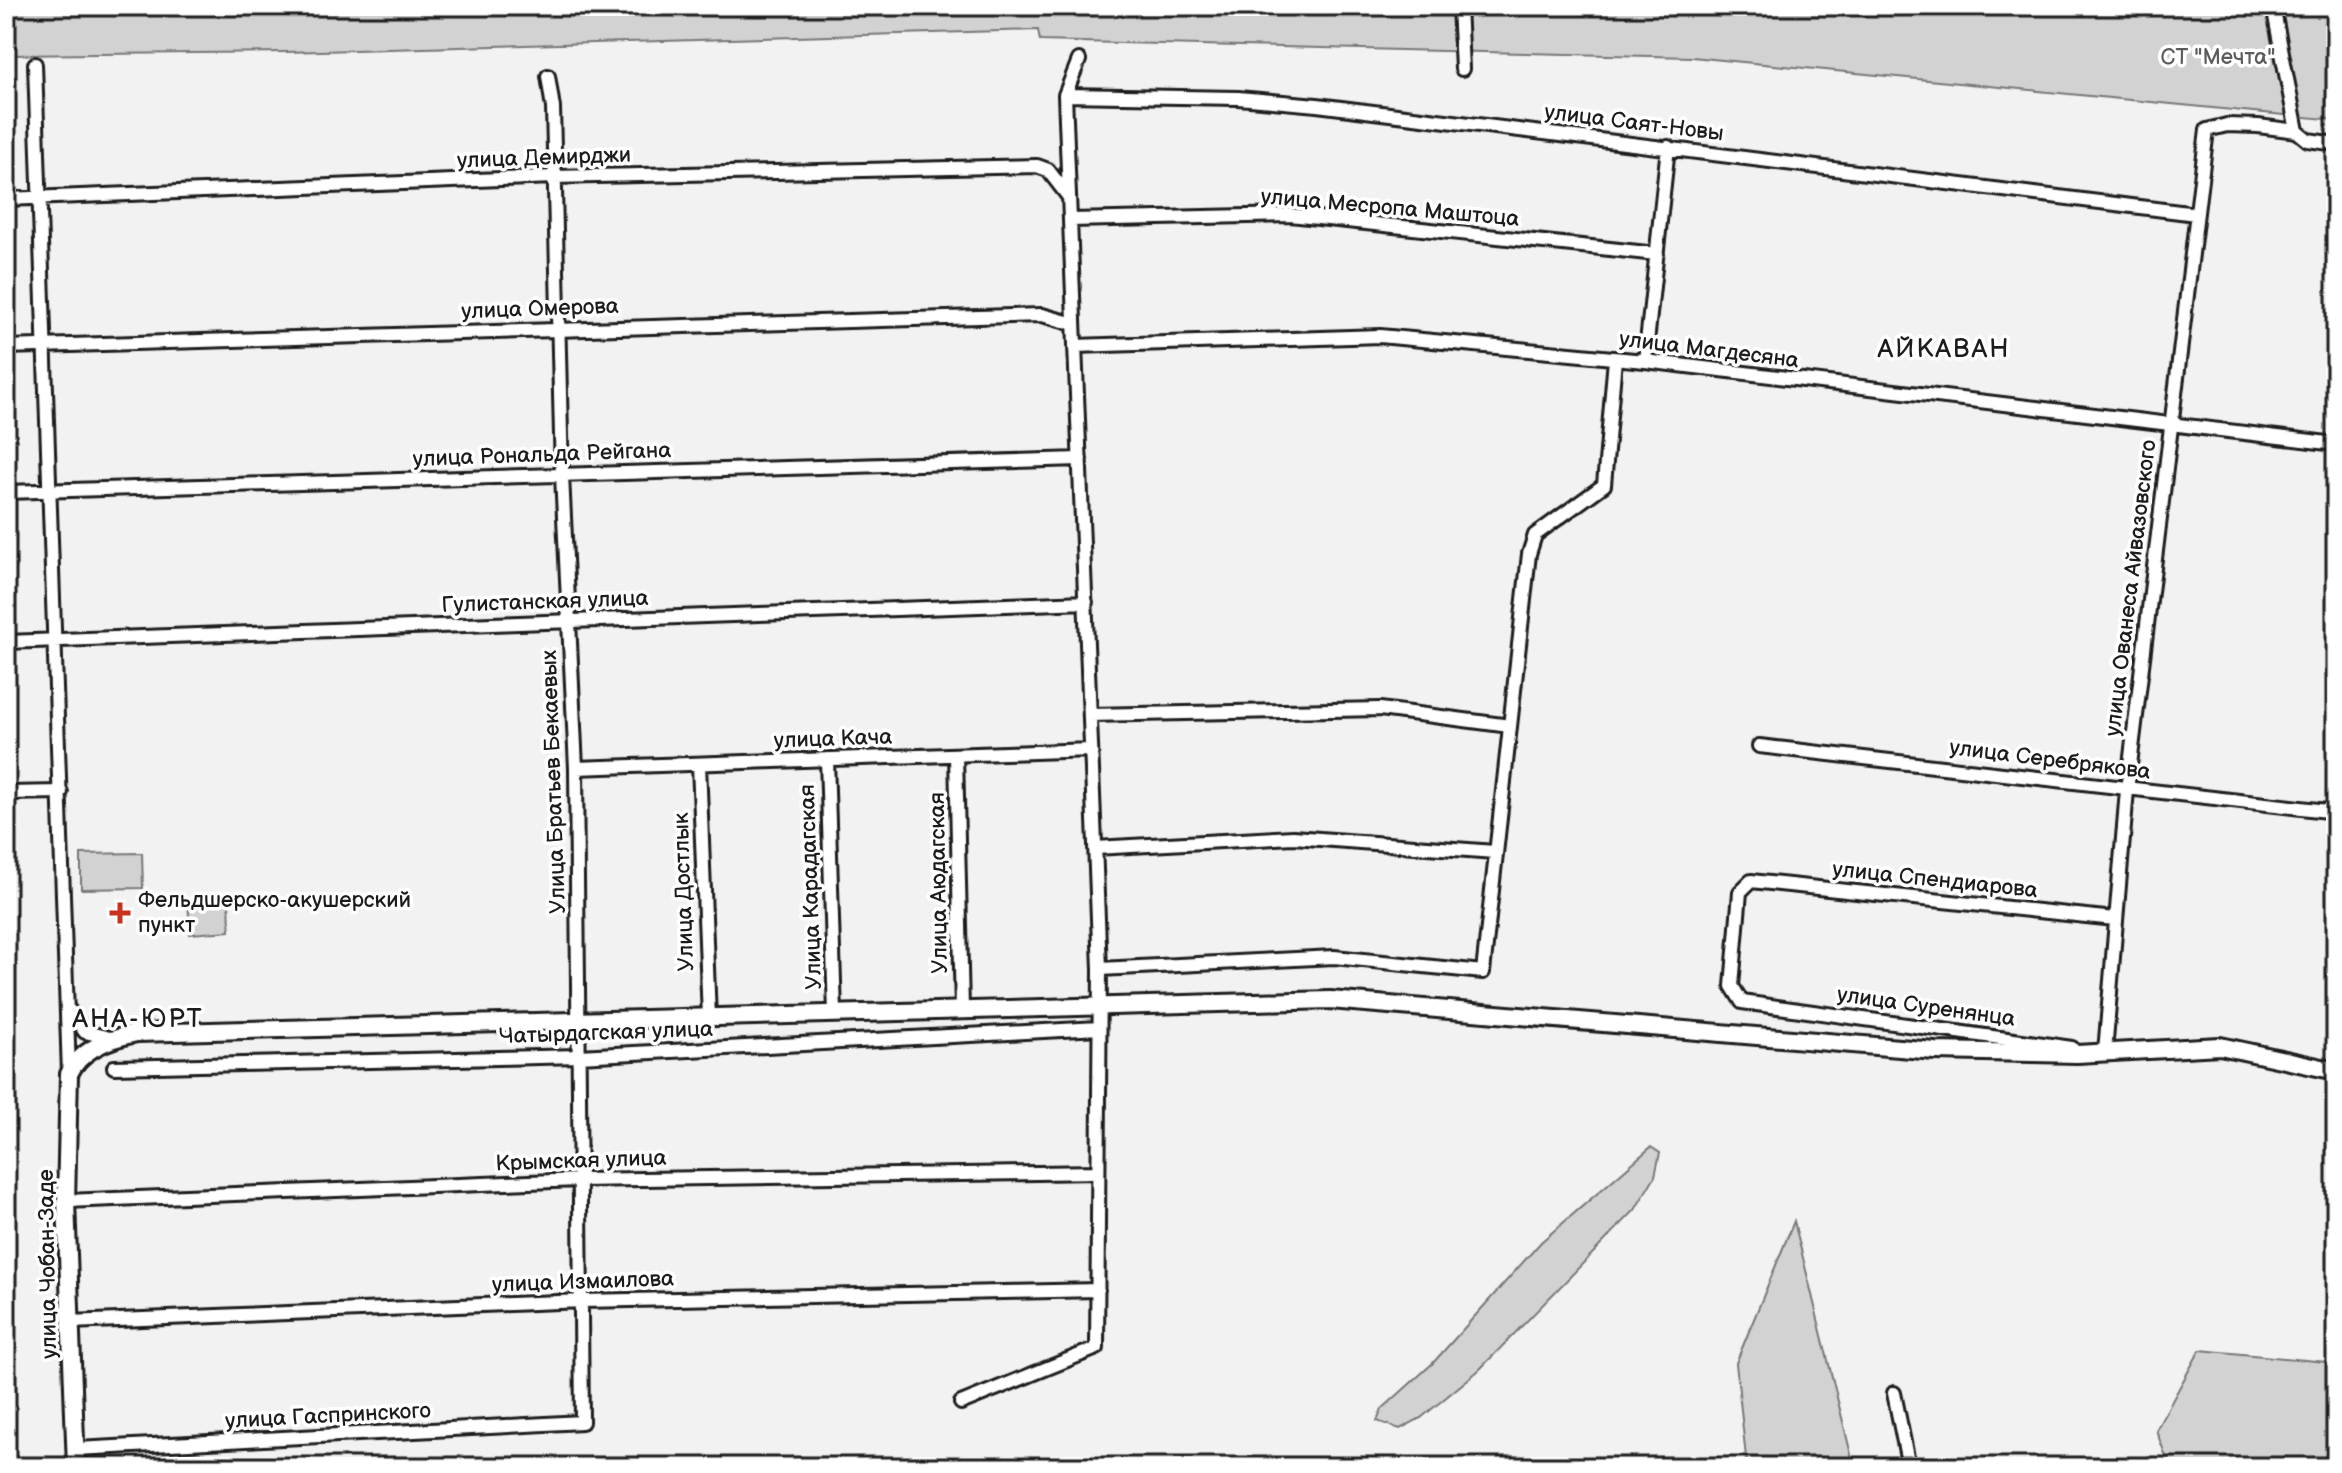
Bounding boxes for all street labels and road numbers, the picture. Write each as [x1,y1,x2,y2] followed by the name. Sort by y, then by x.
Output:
[1543,99,1725,147] street label: улица Саят-Новы
[456,141,632,175] street label: улица Демирджи
[1260,183,1520,233] street label: улица Месропа Маштоца
[461,293,619,325] street label: улица Омерова
[1618,326,1800,374] street label: улица Магдесяна
[412,437,672,473] street label: улица Рональда Рейгана
[2099,438,2163,738] street label: улица Ованеса Айвазовского
[441,585,649,619] street label: Гулистанская улица
[536,650,572,914] street label: Улица Братьев Бекаевых
[773,723,893,755] street label: улица Кача
[1948,734,2152,786] street label: улица Серебрякова
[794,784,828,990] street label: Улица Карадагская
[924,792,954,974] street label: Улица Аюдагская
[668,812,700,972] street label: Улица Достлык
[1831,856,2039,904] street label: улица Спендиарова
[1835,981,2017,1033] street label: улица Суренянца
[499,1016,713,1050] street label: Чатырдагская улица
[495,1145,667,1177] street label: Крымская улица
[33,1169,63,1359] street label: улица Чобан-Заде
[492,1265,674,1299] street label: улица Измаилова
[225,1397,431,1435] street label: улица Гаспринского

